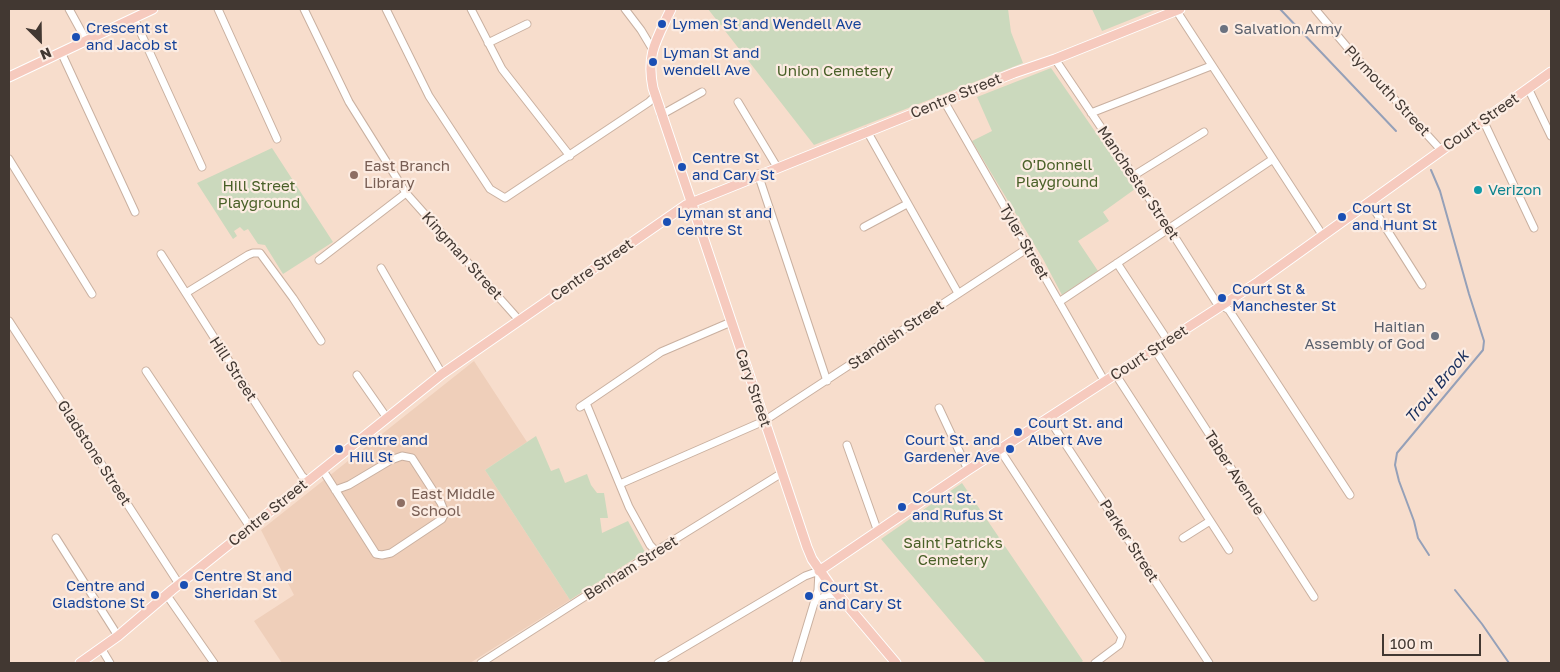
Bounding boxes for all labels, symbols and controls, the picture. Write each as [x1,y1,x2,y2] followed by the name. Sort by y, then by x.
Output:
[15,15,65,65] north arrow
[672,15,861,33] place label: Lymen St and Wendell Ave
[656,18,668,30] marker: Lymen St and Wendell Ave
[86,19,178,54] place label: Crescent st and Jacob st
[1234,20,1342,38] place label: Salvation Army
[1218,23,1230,35] marker: Salvation Army
[70,31,82,43] marker: Crescent st and Jacob st
[1340,42,1434,140] street label: Plymouth Street
[38,44,54,64] text: N
[663,44,759,79] place label: Lyman St and wendell Ave
[647,56,659,68] marker: Lyman St and wendell Ave
[777,62,893,80] park label: Union Cemetery
[908,70,1004,122] street label: Centre Street
[1440,89,1522,155] street label: Court Street
[1093,123,1183,243] street label: Manchester Street
[692,149,775,184] place label: Centre St and Cary St
[1016,156,1098,191] park label: O'Donnell Playground
[364,157,450,192] place label: East Branch Library
[676,161,688,173] marker: Centre St and Cary St
[348,169,360,181] marker: East Branch Library
[218,177,300,212] park label: Hill Street Playground
[1488,181,1542,199] place label: Verizon
[1472,184,1484,196] marker: Verizon
[1352,199,1437,234] place label: Court St and Hunt St
[995,201,1053,283] street label: Tyler Street
[677,204,772,239] place label: Lyman st and centre St
[418,208,506,304] street label: Kingman Street
[1336,211,1348,223] marker: Court St and Hunt St
[661,216,673,228] marker: Lyman st and centre St
[547,235,637,305] street label: Centre Street
[1232,280,1336,315] place label: Court St & Manchester St
[1216,292,1228,304] marker: Court St & Manchester St
[845,296,947,374] street label: Standish Street
[1304,318,1425,353] place label: Haitian Assembly of God
[1107,321,1191,385] street label: Court Street
[1429,330,1441,342] marker: Haitian Assembly of God
[206,333,260,405] street label: Hill Street
[731,347,775,429] street label: Cary Street
[1401,347,1473,427] water label: Trout Brook
[53,397,135,509] street label: Gladstone Street
[1028,414,1123,449] place label: Court St. and Albert Ave
[1012,426,1024,438] marker: Court St. and Albert Ave
[1200,427,1268,519] street label: Taber Avenue
[349,431,428,466] place label: Centre and Hill St
[904,431,1000,466] place label: Court St. and Gardener Ave
[333,443,345,455] marker: Centre and Hill St
[1004,443,1016,455] marker: Court St. and Gardener Ave
[225,476,311,550] street label: Centre Street
[411,485,495,520] place label: East Middle School
[912,489,1003,524] place label: Court St. and Rufus St
[1096,496,1162,586] street label: Parker Street
[395,497,407,509] marker: East Middle School
[896,501,908,513] marker: Court St. and Rufus St
[581,532,681,604] street label: Benham Street
[903,534,1003,569] park label: Saint Patricks Cemetery
[194,567,292,602] place label: Centre St and Sheridan St
[52,577,145,612] place label: Centre and Gladstone St
[819,578,902,613] place label: Court St. and Cary St
[178,579,190,591] marker: Centre St and Sheridan St
[149,589,161,601] marker: Centre and Gladstone St
[803,590,815,602] marker: Court St. and Cary St
[1385,624,1484,656] scale bar
[1390,634,1433,652] text: 100 m

